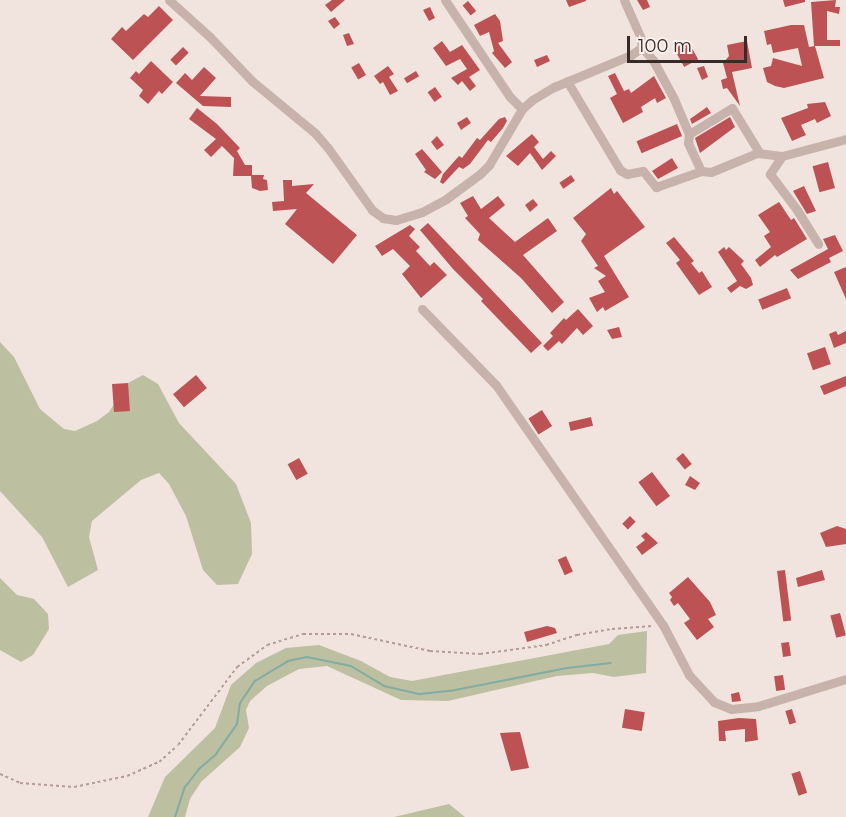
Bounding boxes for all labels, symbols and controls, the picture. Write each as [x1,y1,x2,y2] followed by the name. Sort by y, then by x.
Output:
[630,24,750,62] scale bar
[638,35,692,57] text: 100 m

